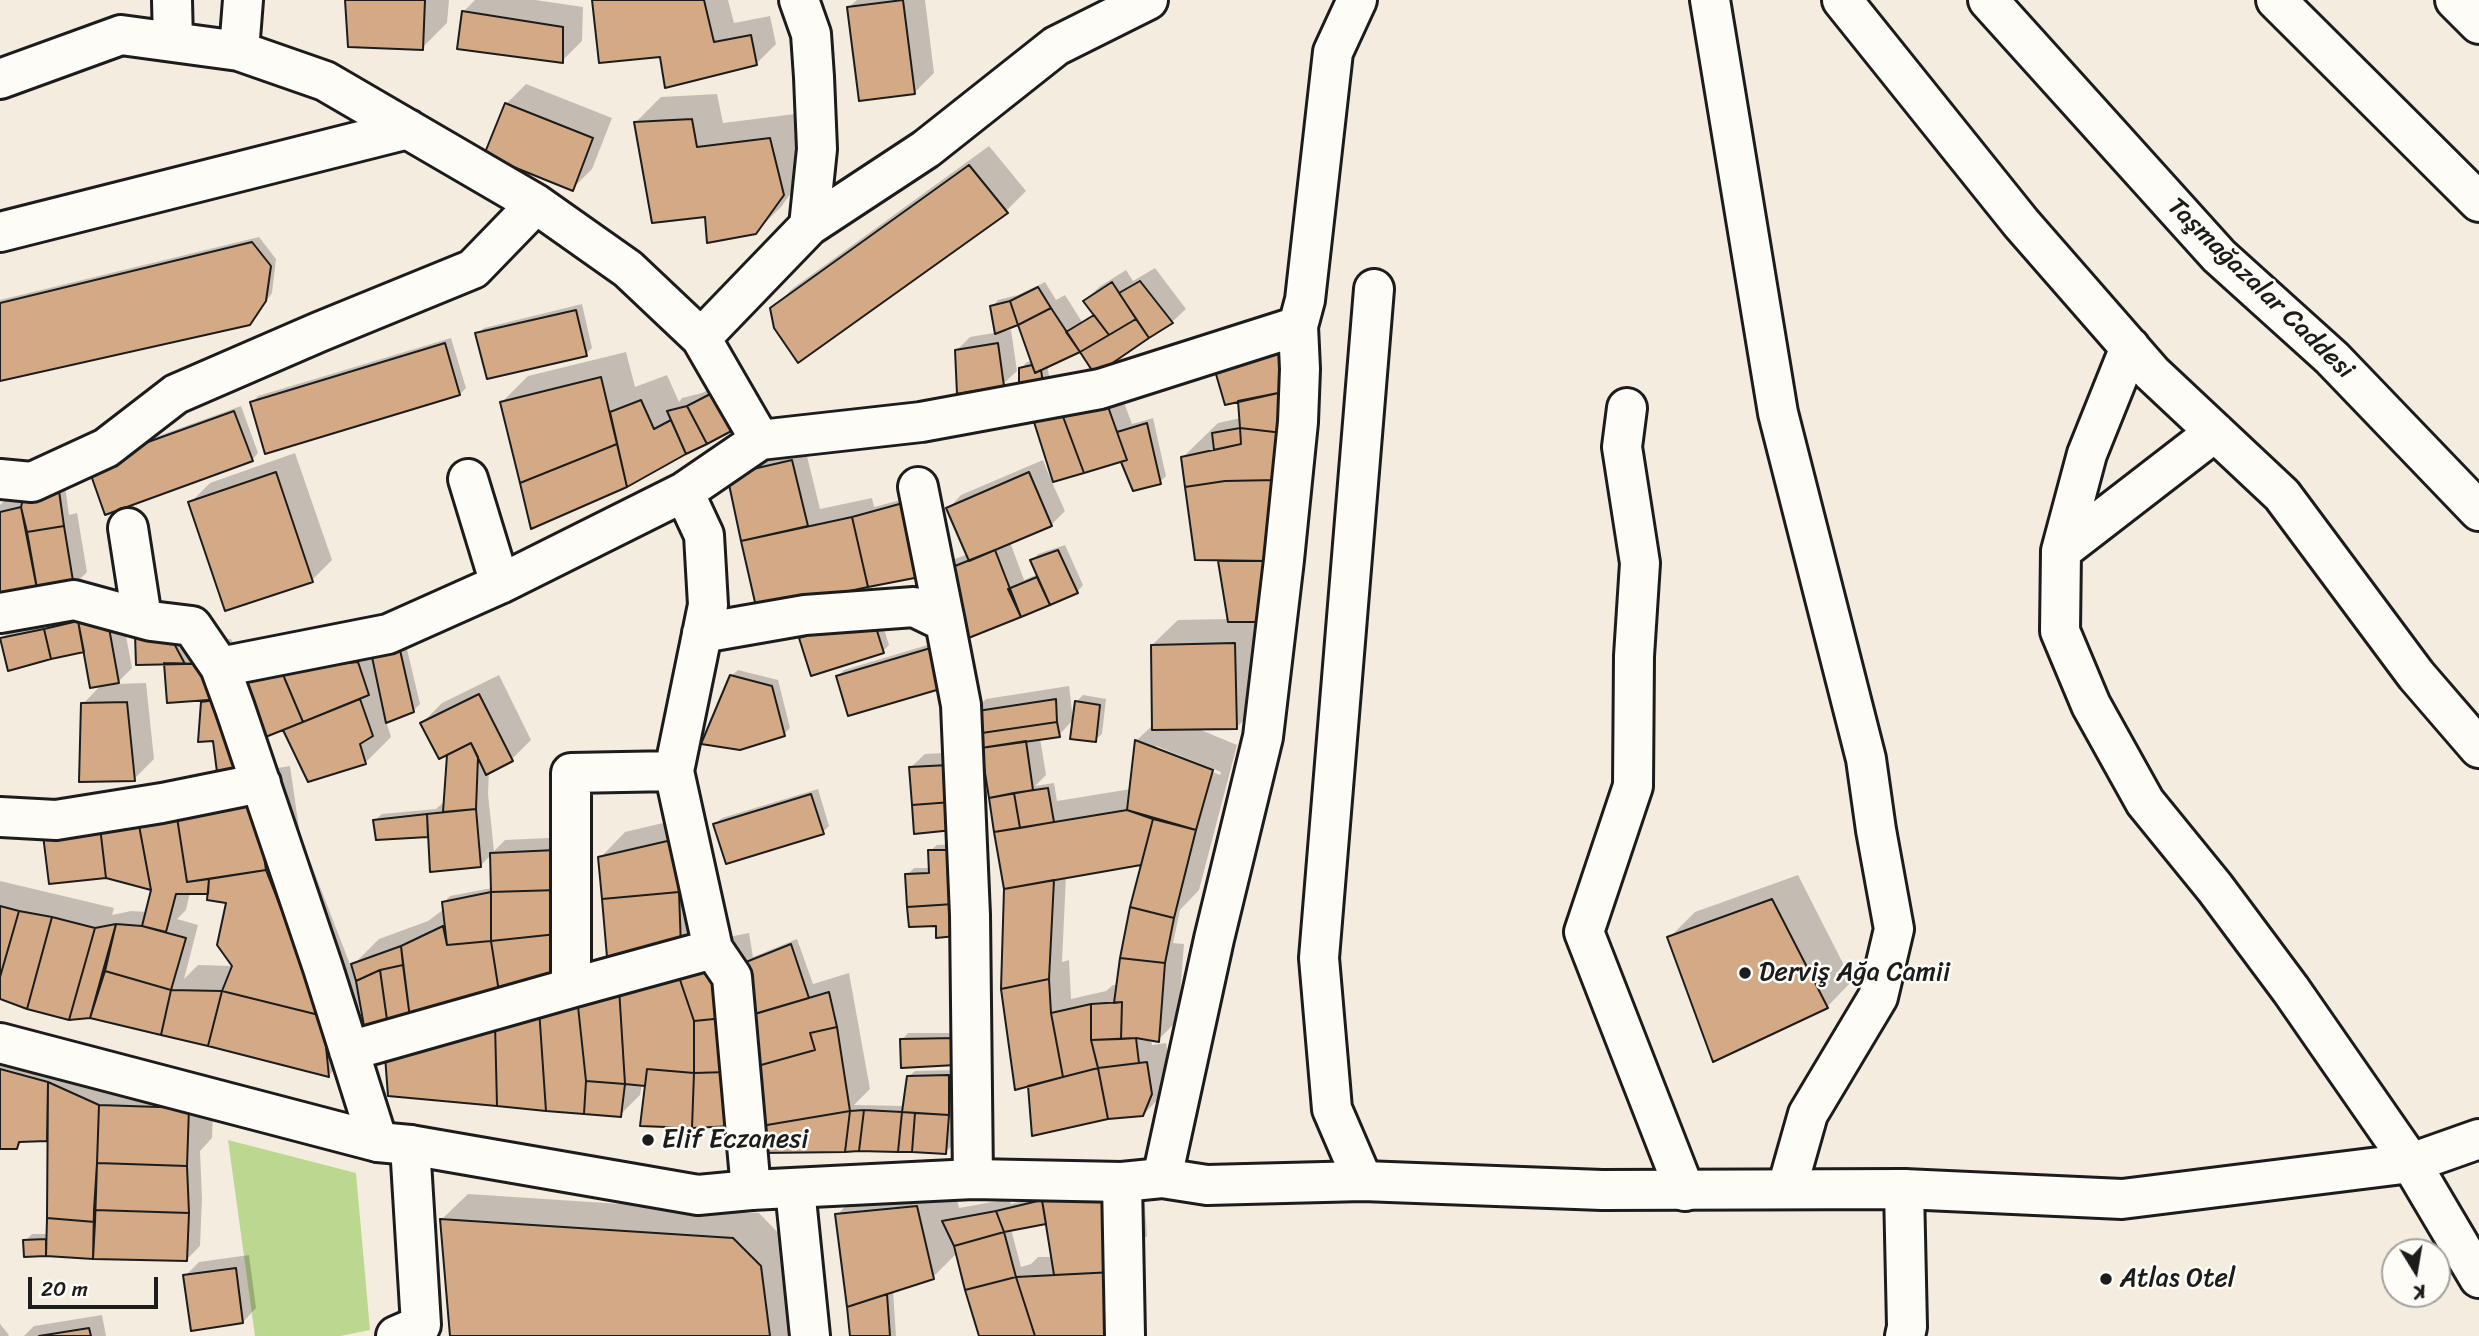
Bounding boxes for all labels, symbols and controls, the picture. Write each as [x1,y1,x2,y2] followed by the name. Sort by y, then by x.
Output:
[2160,192,2360,386] street label: Taşmağazalar Caddesi
[1759,957,1950,989] place label: Derviş Ağa Camii
[1737,965,1753,981] marker: Derviş Ağa Camii
[662,1124,808,1156] place label: Elif Eczanesi
[640,1132,656,1148] marker: Elif Eczanesi
[2381,1238,2451,1308] north arrow
[32,1262,161,1306] scale bar
[2120,1263,2235,1295] place label: Atlas Otel
[41,1270,88,1308] text: 20 m
[2098,1271,2114,1287] marker: Atlas Otel
[2411,1275,2429,1309] text: K

